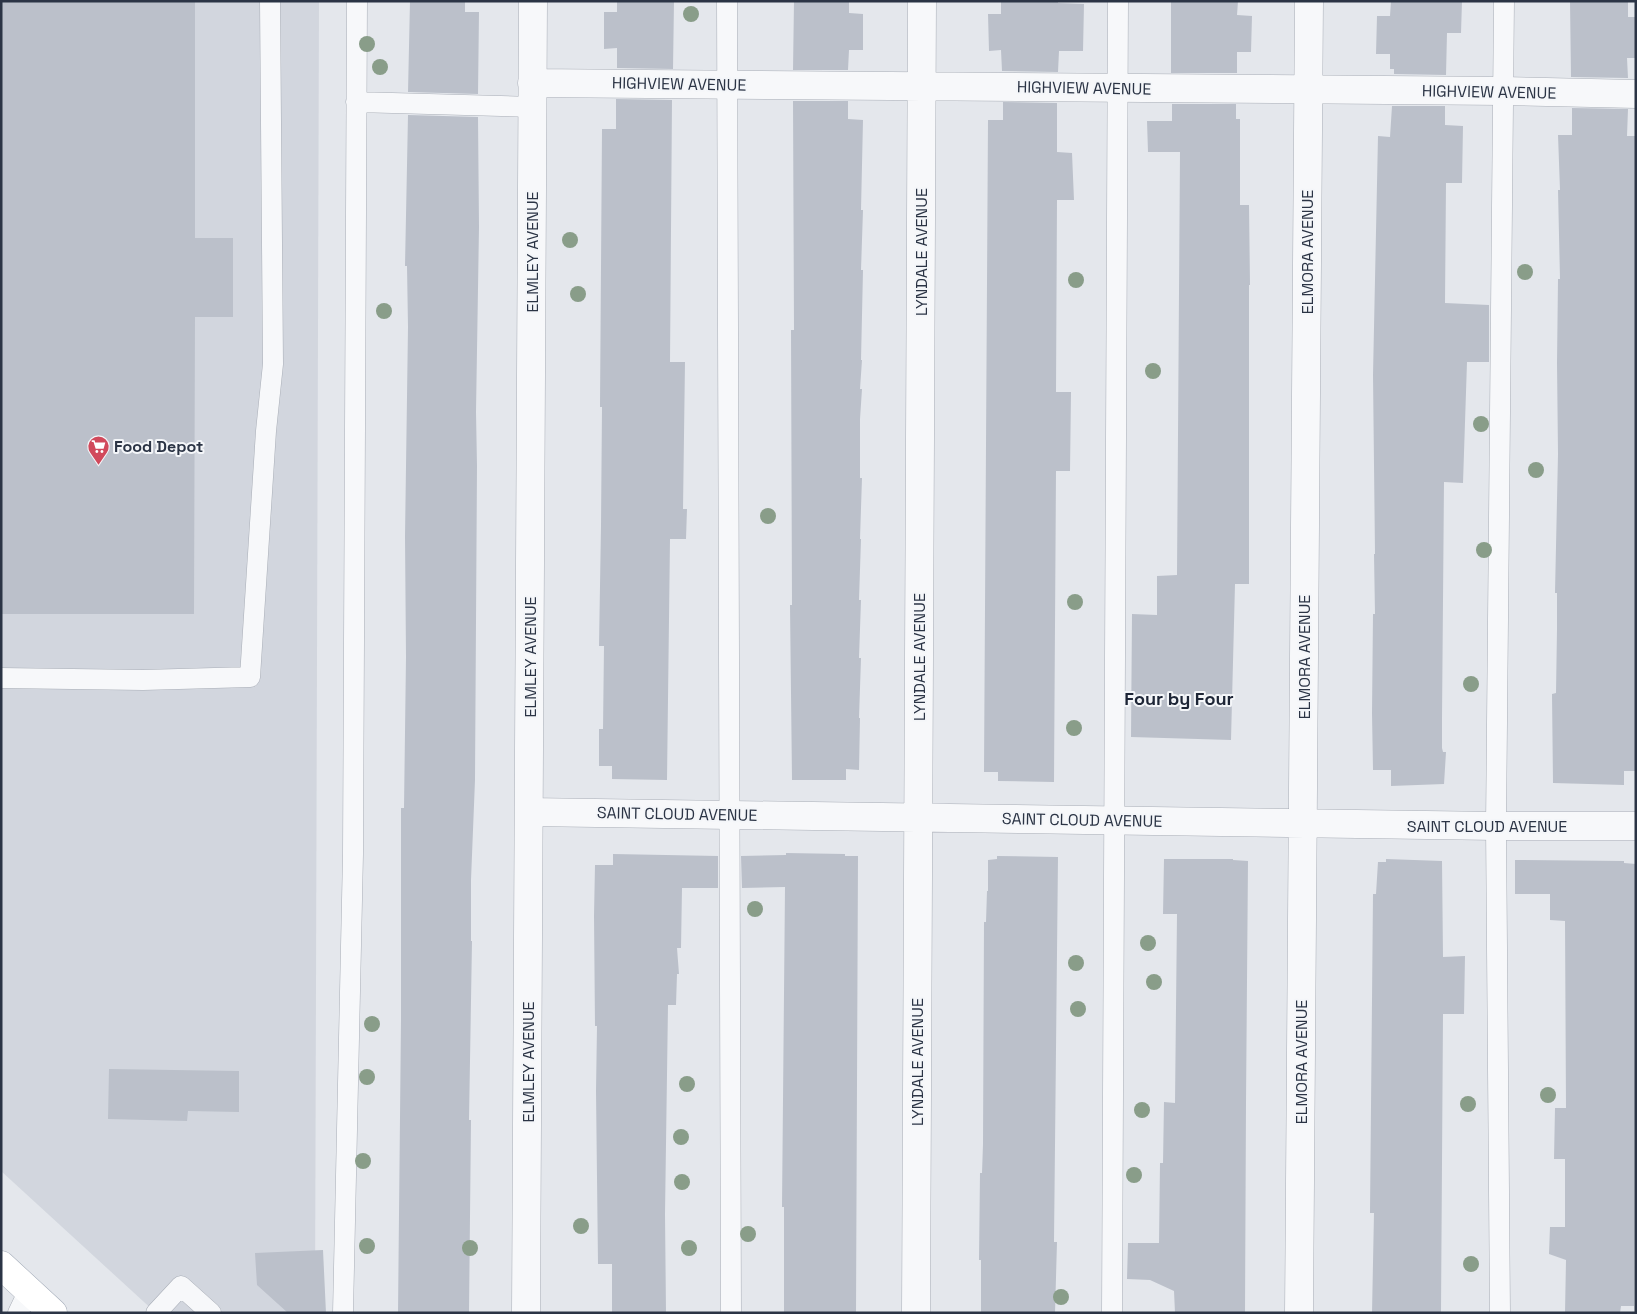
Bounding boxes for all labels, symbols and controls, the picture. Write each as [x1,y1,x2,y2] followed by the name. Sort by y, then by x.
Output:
[612,72,746,96] street label: HIGHVIEW AVENUE
[1017,76,1151,100] street label: HIGHVIEW AVENUE
[1422,80,1556,104] street label: HIGHVIEW AVENUE
[911,188,932,316] street label: LYNDALE AVENUE
[1297,190,1318,314] street label: ELMORA AVENUE
[522,191,543,313] street label: ELMLEY AVENUE
[86,434,110,465] supermarket icon: Food Depot
[114,436,203,457] place label: Food Depot
[909,593,930,721] street label: LYNDALE AVENUE
[1294,595,1315,719] street label: ELMORA AVENUE
[520,596,541,718] street label: ELMLEY AVENUE
[1124,687,1234,710] district label: Four by Four
[597,802,757,826] street label: SAINT CLOUD AVENUE
[1002,808,1162,832] street label: SAINT CLOUD AVENUE
[1407,816,1567,837] street label: SAINT CLOUD AVENUE
[907,998,928,1126] street label: LYNDALE AVENUE
[1291,1000,1312,1124] street label: ELMORA AVENUE
[518,1001,539,1123] street label: ELMLEY AVENUE

